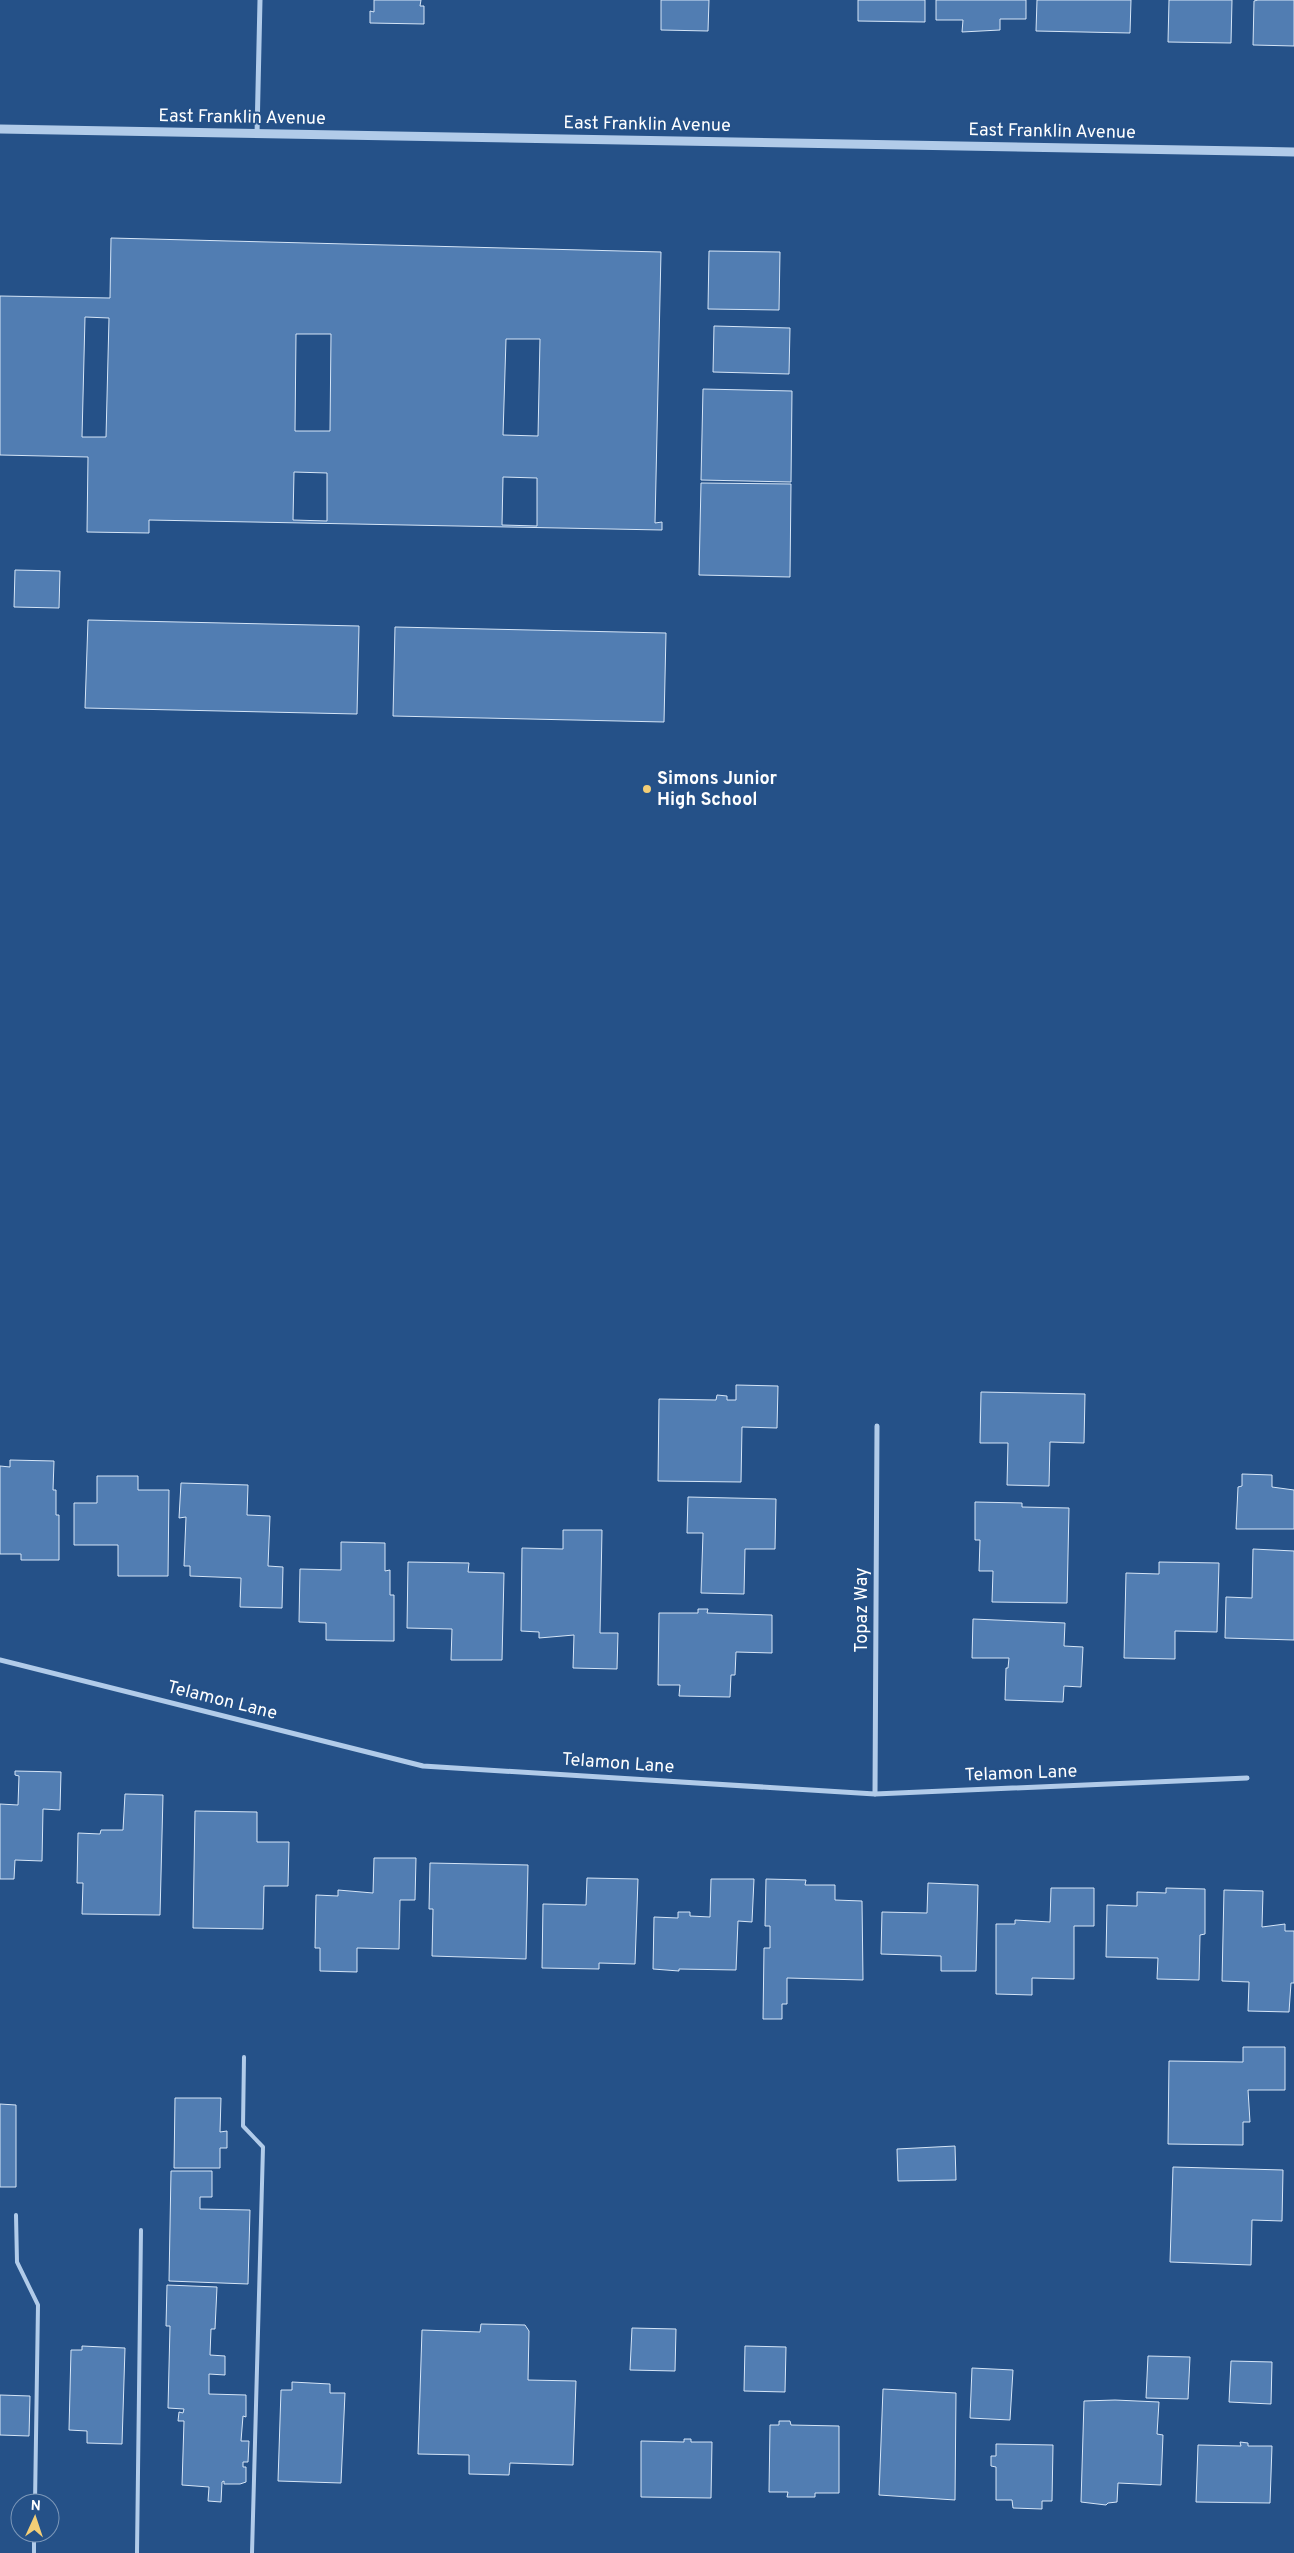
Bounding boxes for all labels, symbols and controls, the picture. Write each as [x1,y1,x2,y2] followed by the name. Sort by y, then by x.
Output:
[158,105,326,131] street label: East Franklin Avenue
[563,112,731,138] street label: East Franklin Avenue
[968,119,1136,145] street label: East Franklin Avenue
[657,768,778,812] place label: Simons Junior High School
[641,783,653,795] marker: Simons Junior High School
[851,1567,874,1653] street label: Topaz Way
[165,1676,279,1726] street label: Telamon Lane
[561,1749,675,1779] street label: Telamon Lane
[964,1761,1078,1787] street label: Telamon Lane
[10,2493,60,2543] north arrow
[30,2498,41,2515] text: N

